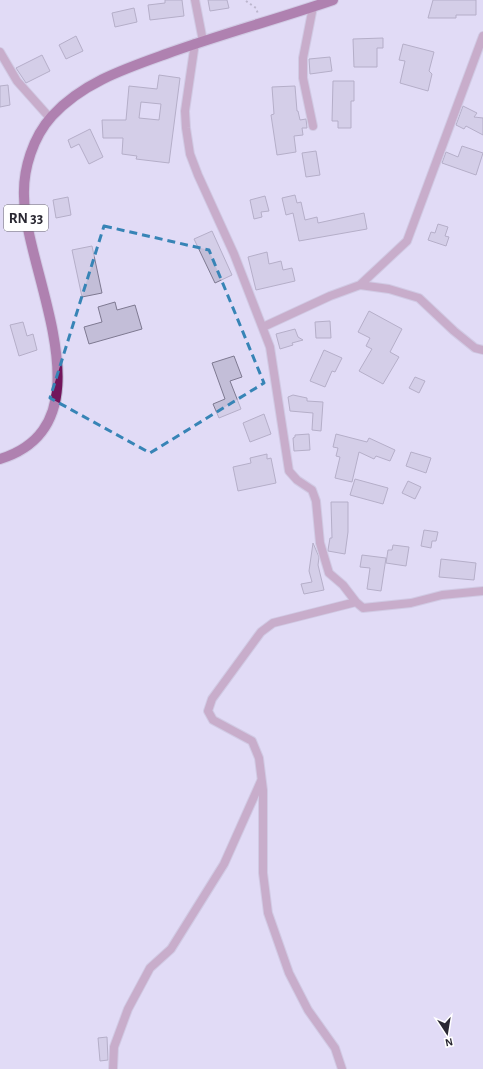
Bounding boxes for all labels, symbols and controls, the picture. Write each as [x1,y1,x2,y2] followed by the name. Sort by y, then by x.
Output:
[4,205,48,231] road number: RN 33
[427,1013,467,1053] north arrow
[444,1036,454,1048] text: N

